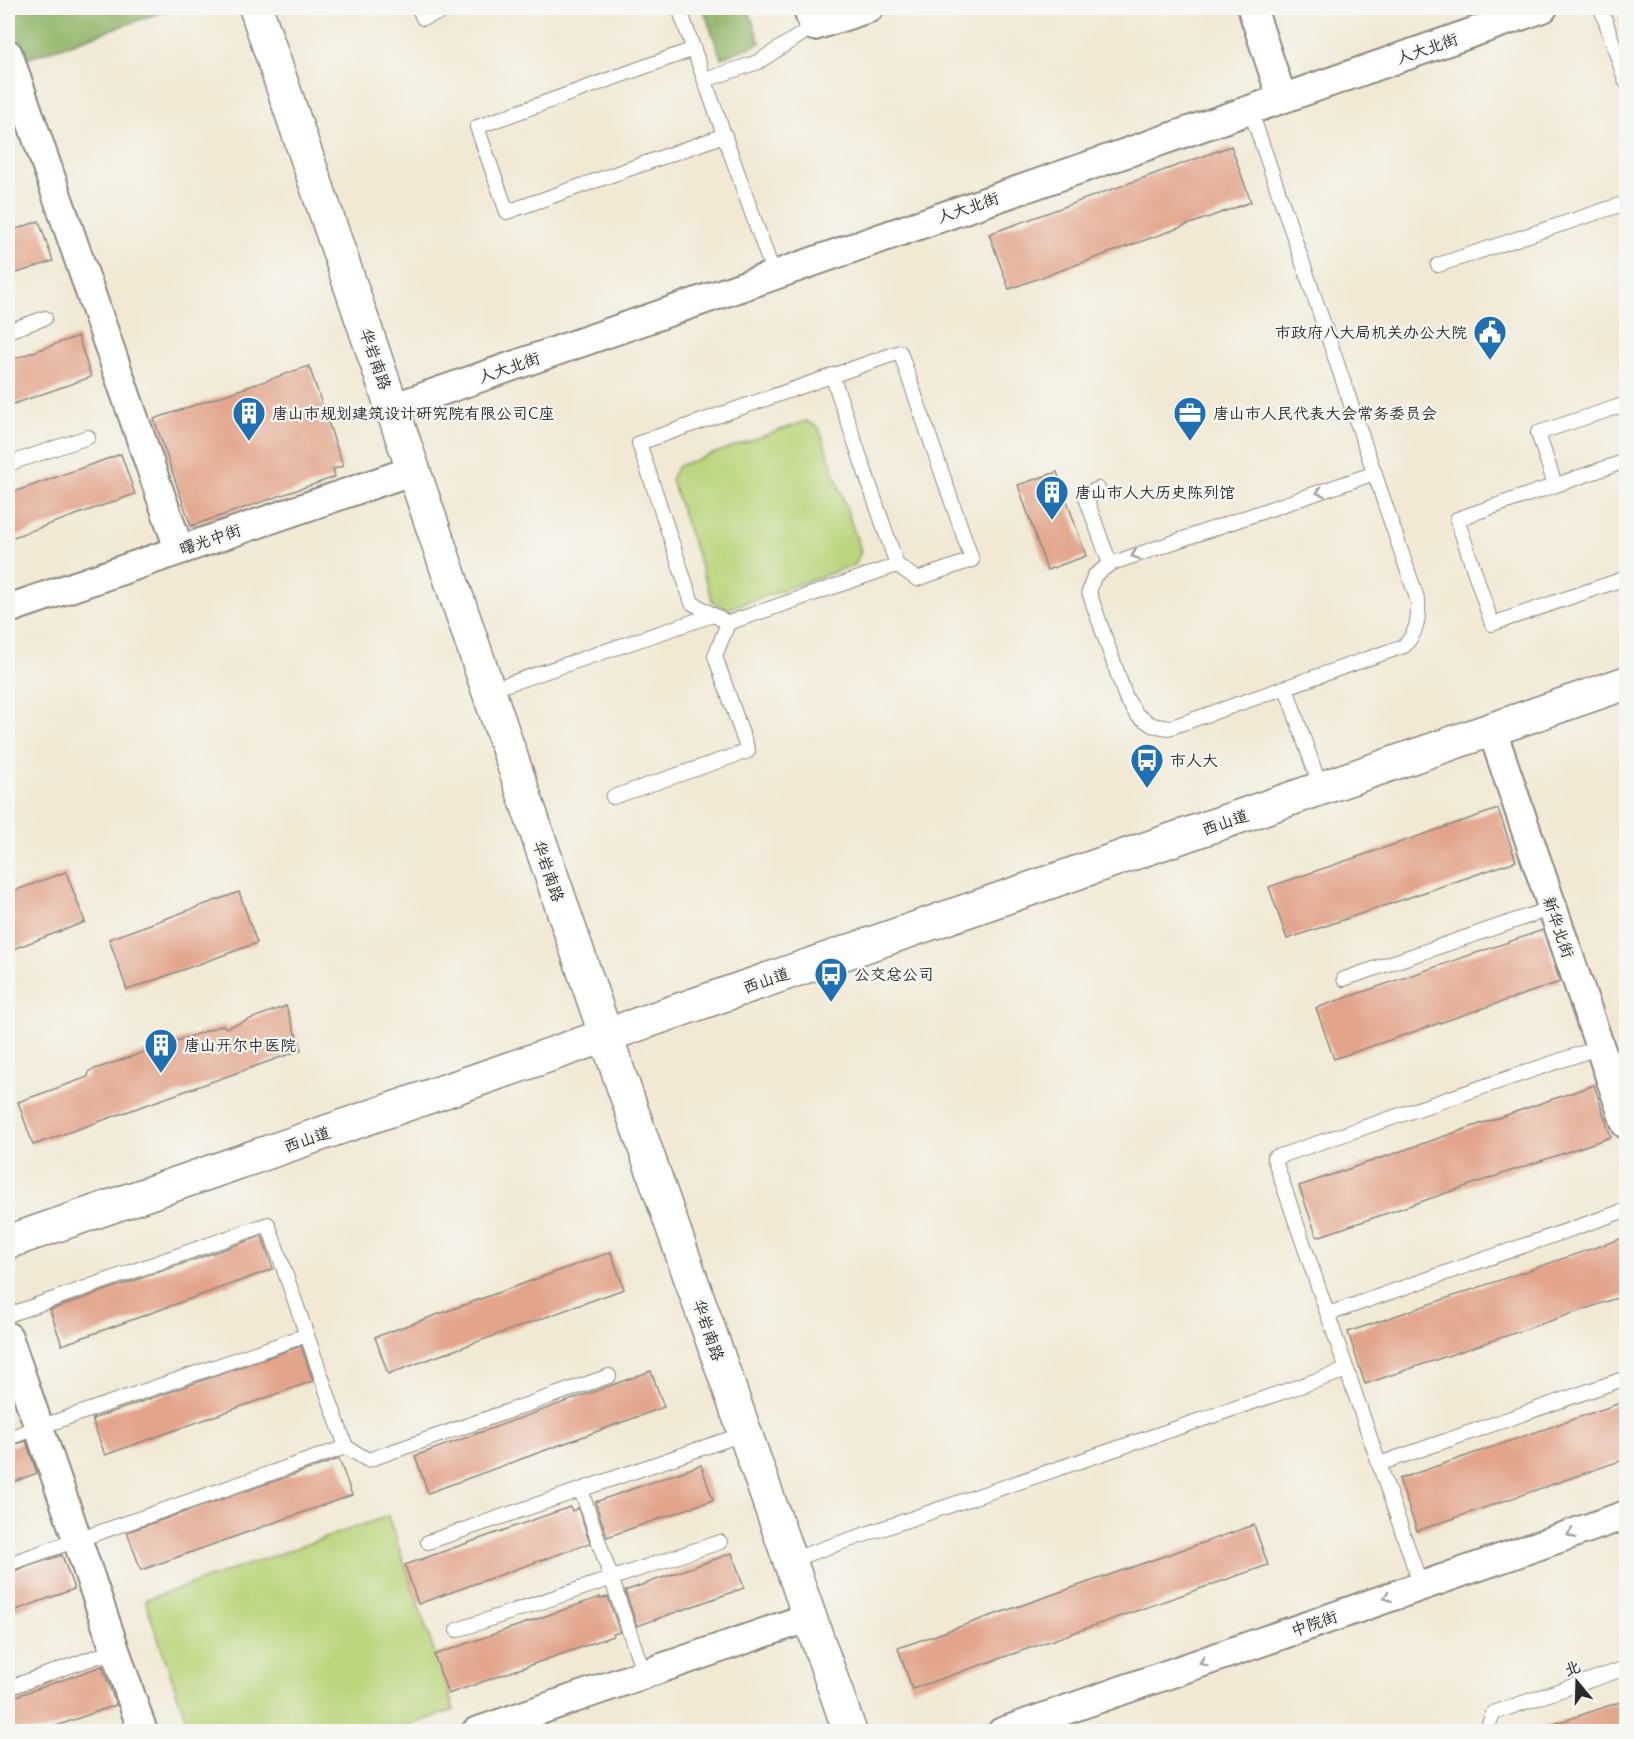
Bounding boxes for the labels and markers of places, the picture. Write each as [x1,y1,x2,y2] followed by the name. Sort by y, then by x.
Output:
[1472,314,1508,361] public building icon: 市政府八大局机关办公大院
[1275,322,1467,342] place label: 市政府八大局机关办公大院
[231,395,267,442] building icon: 唐山市规划建筑设计研究院有限公司C座
[1172,395,1208,442] office icon: 唐山市人民代表大会常务委员会
[272,403,555,423] place label: 唐山市规划建筑设计研究院有限公司C座
[1213,403,1437,423] place label: 唐山市人民代表大会常务委员会
[1034,474,1070,521] building icon: 唐山市人大历史陈列馆
[1075,482,1235,502] place label: 唐山市人大历史陈列馆
[1129,742,1165,789] bus stop icon: 市人大
[1170,750,1218,770] place label: 市人大
[813,956,849,1003] bus stop icon: 公交总公司
[854,964,934,984] place label: 公交总公司
[143,1027,179,1074] building icon: 唐山开尔中医院
[184,1035,296,1055] place label: 唐山开尔中医院

